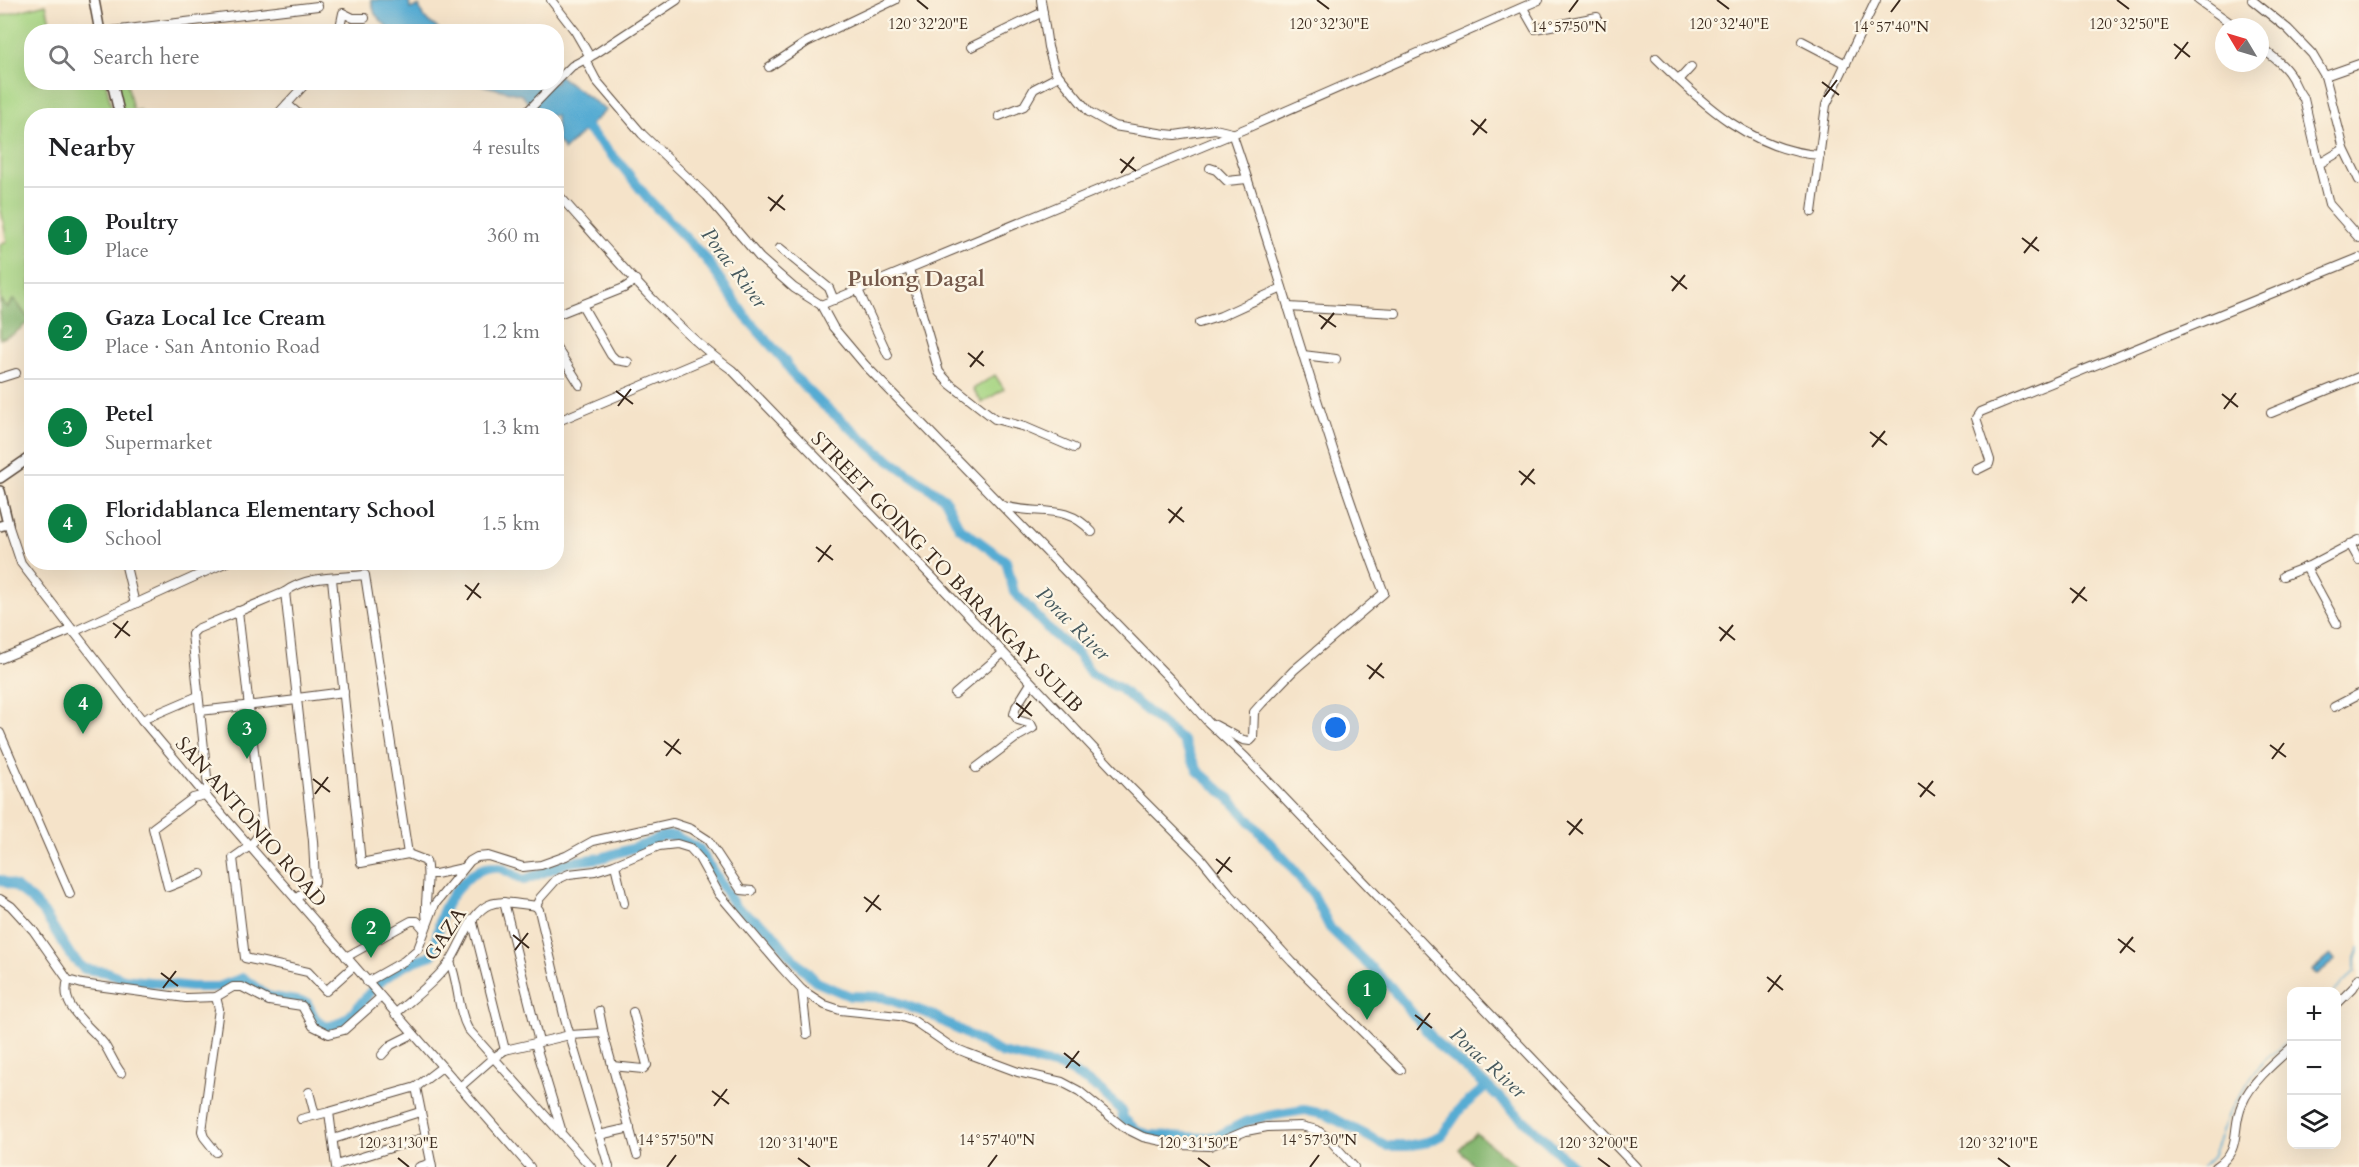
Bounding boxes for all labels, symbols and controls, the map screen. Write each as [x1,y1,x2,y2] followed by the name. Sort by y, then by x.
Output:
[888,14,968,34] text: 120°32'20"E
[1289,14,1369,34] text: 120°32'30"E
[1689,14,1769,34] text: 120°32'40"E
[2089,14,2169,34] text: 120°32'50"E
[1531,17,1607,37] text: 14°57'50"N
[1853,17,1929,37] text: 14°57'40"N
[2215,18,2269,72] north arrow
[24,24,564,90] search box
[45,41,78,74] icon: search
[93,42,200,72] text: Search here
[48,130,136,165] text: Nearby
[472,134,540,161] text: 4 results
[105,207,179,237] text: Poultry
[62,222,73,249] text: 1
[487,222,540,249] text: 360 m
[694,222,775,315] water label: Porac River
[105,237,149,264] text: Place
[847,264,985,294] district label: Pulong Dagal
[105,303,325,333] text: Gaza Local Ice Cream
[62,318,73,345] text: 2
[481,318,540,345] text: 1.2 km
[105,333,320,360] text: Place · San Antonio Road
[105,399,153,429] text: Petel
[62,414,73,441] text: 3
[481,414,540,441] text: 1.3 km
[805,426,1089,718] street label: STREET GOING TO BARANGAY SULIB
[105,429,212,456] text: Supermarket
[105,495,435,525] text: Floridablanca Elementary School
[62,510,73,537] text: 4
[481,510,540,537] text: 1.5 km
[105,525,162,552] text: School
[1029,580,1117,668] water label: Porac River
[64,684,103,734] pin: 4
[228,710,266,759] pin: 3
[1321,713,1350,742] your location
[169,731,333,913] street label: SAN ANTONIO ROAD
[418,901,473,966] street label: GAZA
[352,908,391,958] pin: 2
[1348,970,1386,1020] pin: 1
[2287,987,2341,1149] map controls
[2287,987,2341,1041] button: +
[1443,1021,1534,1106] water label: Porac River
[2287,1041,2341,1095] button: −
[2287,1095,2341,1149] button: layers
[638,1130,714,1150] text: 14°57'50"N
[959,1130,1035,1150] text: 14°57'40"N
[1281,1130,1357,1150] text: 14°57'30"N
[358,1133,438,1153] text: 120°31'30"E
[758,1133,838,1153] text: 120°31'40"E
[1158,1133,1238,1153] text: 120°31'50"E
[1558,1133,1638,1153] text: 120°32'00"E
[1958,1133,2038,1153] text: 120°32'10"E

